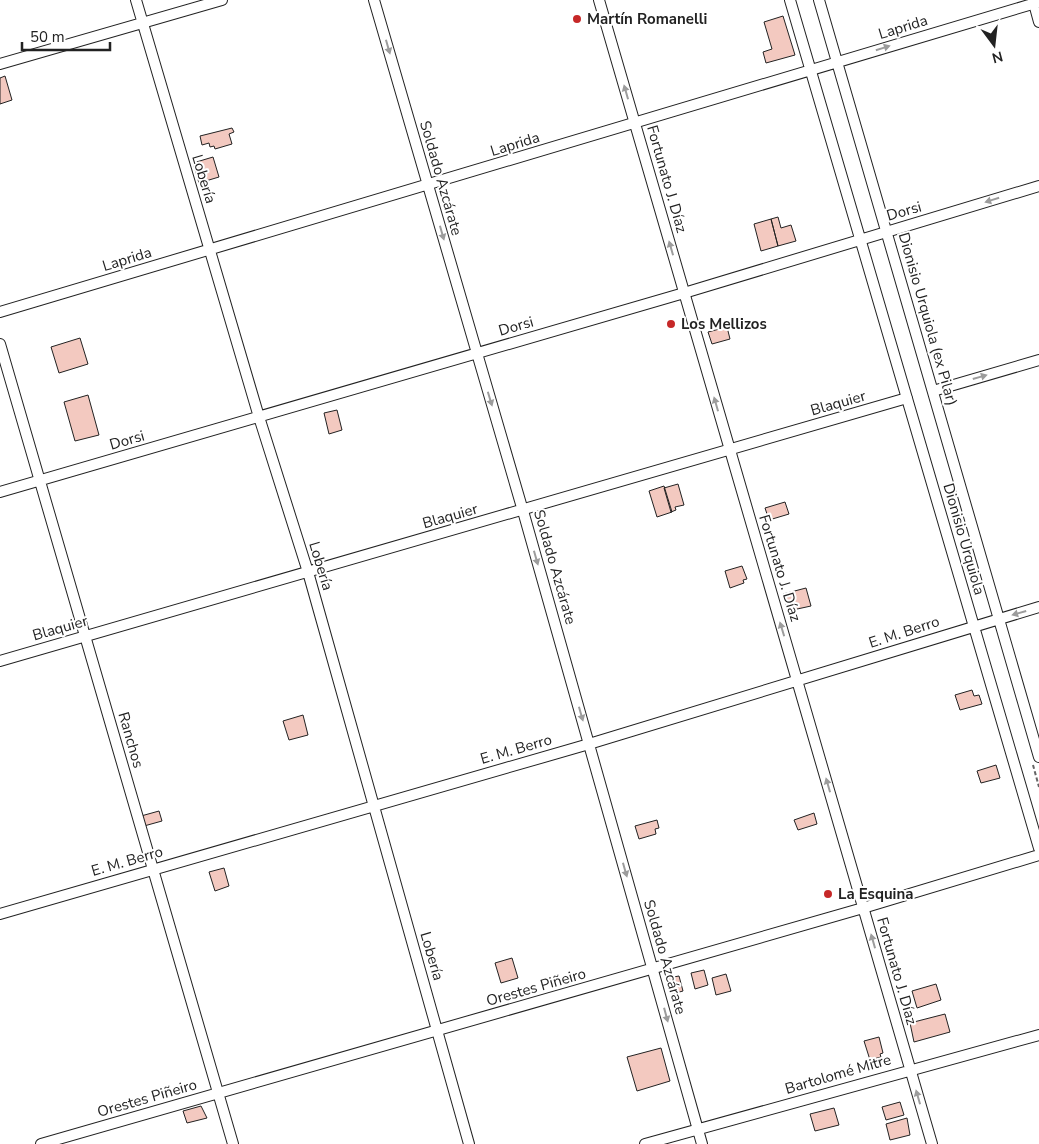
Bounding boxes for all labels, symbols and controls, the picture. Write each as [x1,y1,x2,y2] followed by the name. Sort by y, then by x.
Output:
[587,9,707,29] place label: Martín Romanelli
[876,10,930,44] street label: Laprida
[571,13,583,25] marker: Martín Romanelli
[22,20,110,52] scale bar
[969,20,1019,70] north arrow
[30,27,65,47] text: 50 m
[384,39,392,54] one-way arrow
[876,44,891,52] one-way arrow
[990,47,1005,68] text: N
[621,84,629,99] one-way arrow
[415,118,467,238] street label: Soldado Azcárate
[642,123,692,235] street label: Fortunato J. Díaz
[488,127,542,161] street label: Laprida
[187,152,221,206] street label: Lobería
[884,196,924,226] street label: Dorsi
[985,197,1000,204] one-way arrow
[438,225,446,240] one-way arrow
[894,230,962,408] street label: Dionisio Urquiola (ex Pilar)
[666,240,674,255] one-way arrow
[100,242,154,276] street label: Laprida
[496,311,536,341] street label: Dorsi
[681,314,767,334] place label: Los Mellizos
[665,318,677,330] marker: Los Mellizos
[973,373,988,381] one-way arrow
[808,385,869,420] street label: Blaquier
[486,392,494,407] one-way arrow
[712,396,720,411] one-way arrow
[107,425,147,455] street label: Dorsi
[938,481,990,597] street label: Dionisio Urquiola
[420,498,481,533] street label: Blaquier
[529,507,581,627] street label: Soldado Azcárate
[754,512,806,624] street label: Fortunato J. Díaz
[304,539,338,593] street label: Lobería
[533,550,541,565] one-way arrow
[1012,609,1027,617] one-way arrow
[30,610,91,645] street label: Blaquier
[866,611,942,653] street label: E. M. Berro
[778,621,786,636] one-way arrow
[577,707,585,722] one-way arrow
[113,710,149,770] street label: Ranchos
[478,729,554,769] street label: E. M. Berro
[824,777,832,792] one-way arrow
[89,841,165,881] street label: E. M. Berro
[622,863,630,878] one-way arrow
[838,884,913,904] place label: La Esquina
[822,888,834,900] marker: La Esquina
[639,897,691,1017] street label: Soldado Azcárate
[872,915,922,1027] street label: Fortunato J. Díaz
[416,929,448,983] street label: Lobería
[869,933,877,949] one-way arrow
[484,963,588,1011] street label: Orestes Piñeiro
[663,1008,671,1023] one-way arrow
[783,1049,893,1099] street label: Bartolomé Mitre
[95,1074,199,1122] street label: Orestes Piñeiro
[914,1090,922,1105] one-way arrow

